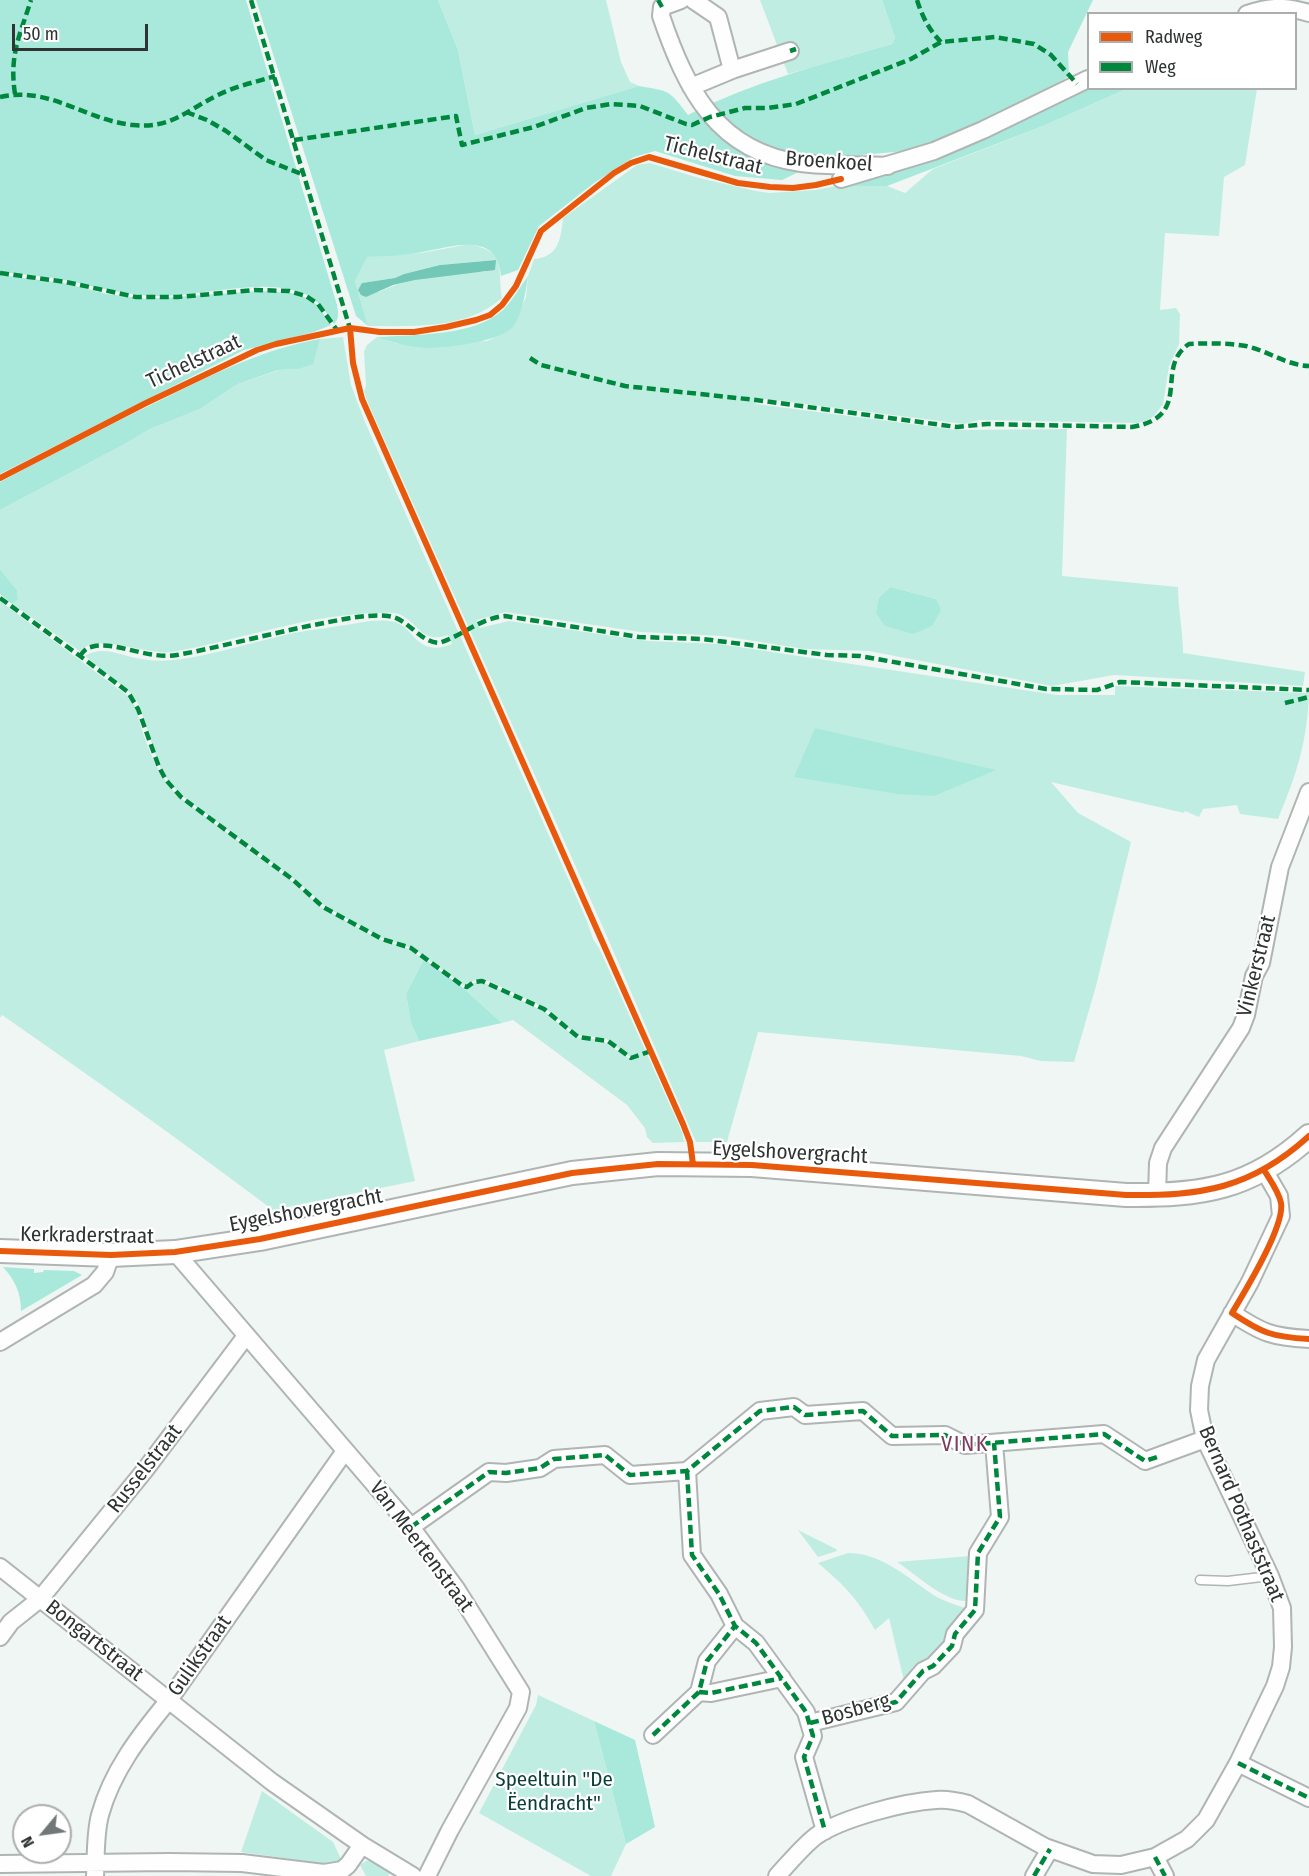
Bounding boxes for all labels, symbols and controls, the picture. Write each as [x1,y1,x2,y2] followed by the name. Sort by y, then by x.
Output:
[15,12,152,50] scale bar
[1087,12,1297,90] legend
[23,23,59,45] text: 50 m
[1145,26,1202,48] text: Radweg
[1145,56,1176,78] text: Weg
[661,132,765,180] street label: Tichelstraat
[785,146,873,178] street label: Broenkoel
[143,329,245,395] street label: Tichelstraat
[1232,913,1282,1019] street label: Vinkerstraat
[712,1136,868,1170] street label: Eygelshovergracht
[227,1184,385,1238] street label: Eygelshovergracht
[20,1222,154,1250] street label: Kerkraderstraat
[102,1420,188,1518] street label: Russelstraat
[1193,1422,1289,1606] street label: Bernard Pothaststraat
[941,1432,989,1458] district label: VINK
[364,1477,478,1617] street label: Van Meertenstraat
[40,1595,148,1687] street label: Bongartstraat
[163,1611,237,1701] street label: Gulikstraat
[819,1688,893,1732] street label: Bosberg
[495,1767,613,1817] park label: Speeltuin "De Ëendracht"
[12,1804,72,1864] north arrow
[17,1833,38,1851] text: N

